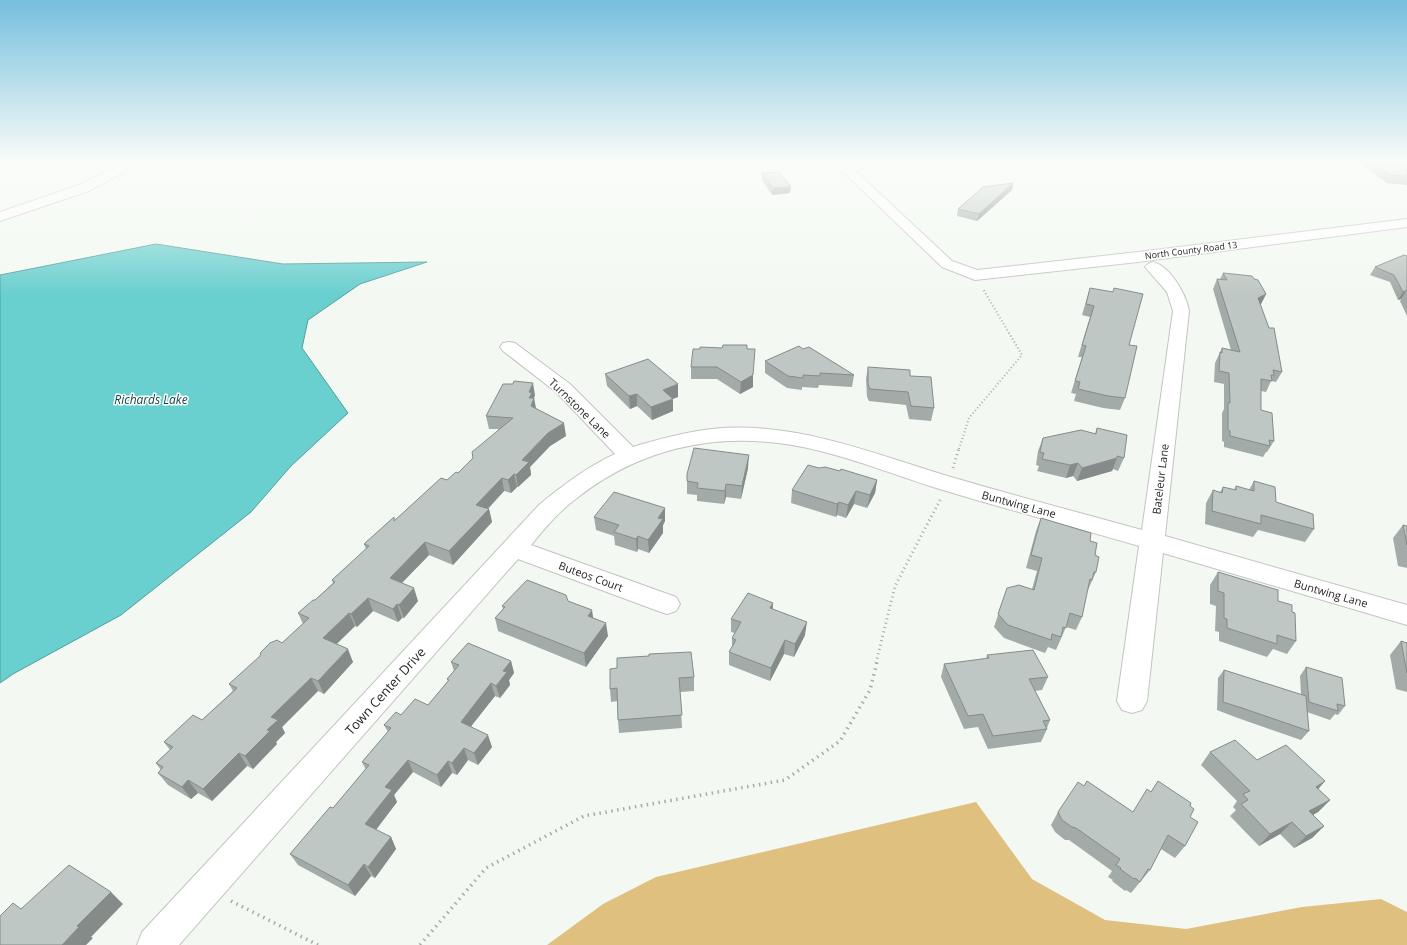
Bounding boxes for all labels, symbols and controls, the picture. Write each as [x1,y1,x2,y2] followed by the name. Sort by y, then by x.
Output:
[1144,238,1238,262] street label: North County Road 13
[546,375,614,441] street label: Turnstone Lane
[114,391,188,408] water label: Richards Lake
[1148,443,1172,515] street label: Bateleur Lane
[980,487,1058,521] street label: Buntwing Lane
[557,557,625,595] street label: Buteos Court
[1292,575,1370,611] street label: Buntwing Lane
[341,643,429,739] street label: Town Center Drive

